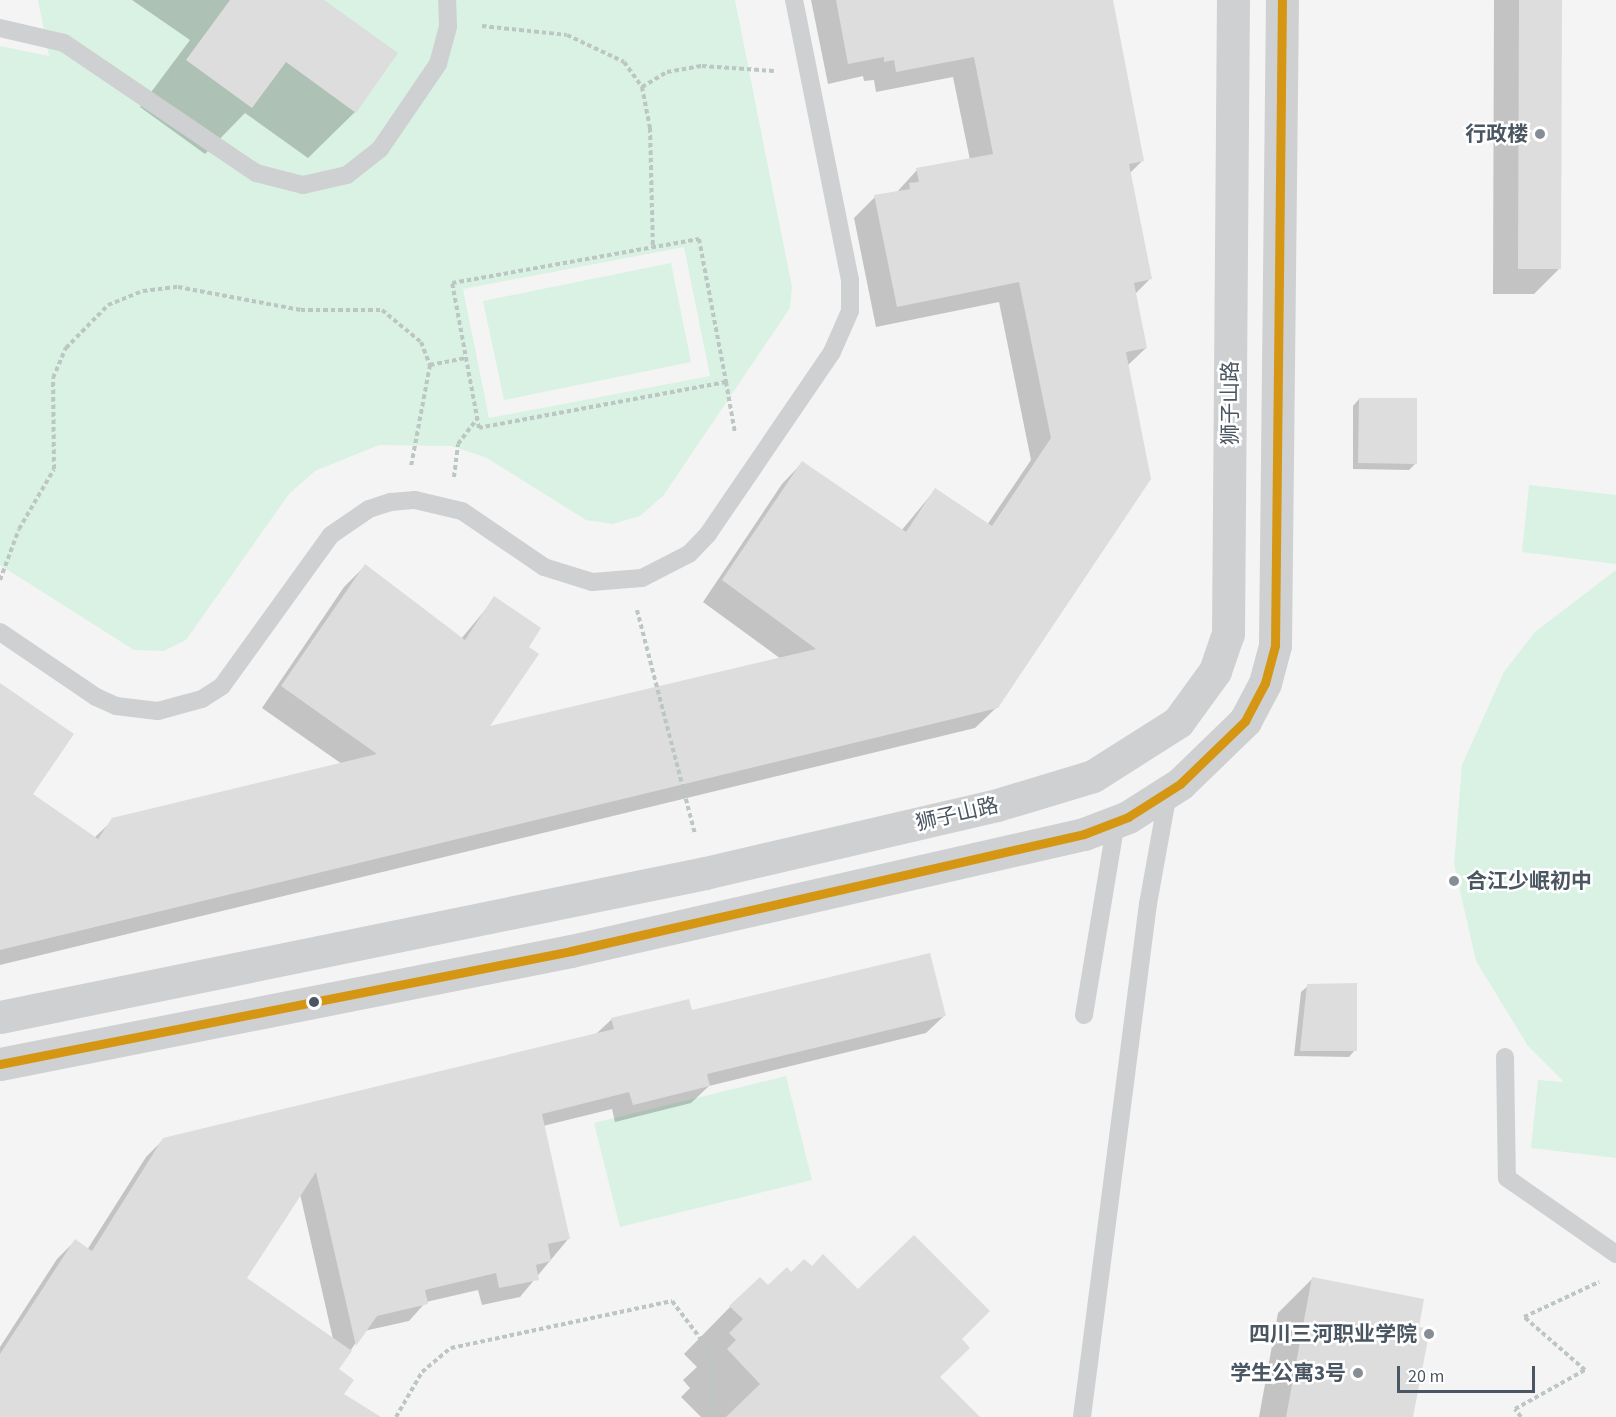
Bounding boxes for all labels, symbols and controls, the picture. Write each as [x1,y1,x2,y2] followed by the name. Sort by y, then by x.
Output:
[1465,121,1528,147] place label: 行政楼
[1533,127,1547,141] marker: 行政楼
[1217,361,1243,445] street label: 狮子山路
[913,792,1001,836] street label: 狮子山路
[1466,868,1592,894] place label: 合江少岷初中
[1447,874,1461,888] marker: 合江少岷初中
[308,996,320,1008] unlabelled marker
[1249,1321,1417,1347] place label: 四川三河职业学院
[1422,1327,1436,1341] marker: 四川三河职业学院
[1400,1354,1538,1392] scale bar
[1230,1360,1346,1386] place label: 学生公寓3号
[1408,1364,1444,1389] text: 20 m
[1351,1366,1365,1380] marker: 学生公寓3号

